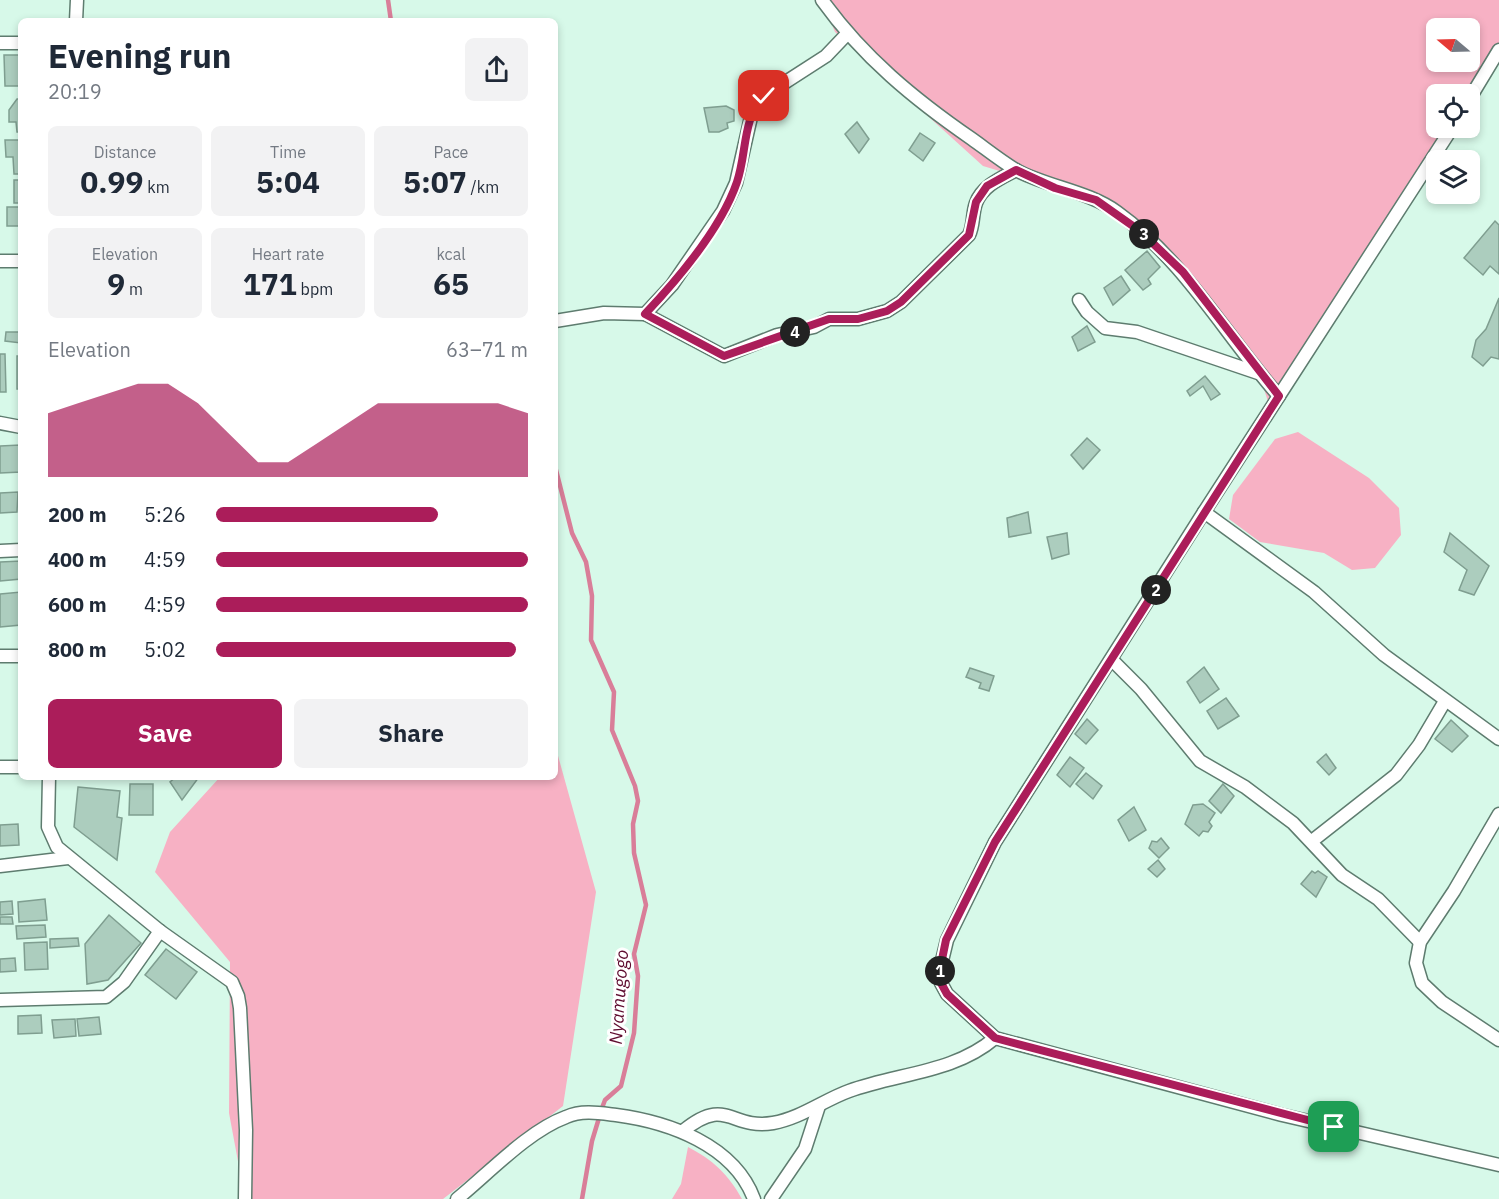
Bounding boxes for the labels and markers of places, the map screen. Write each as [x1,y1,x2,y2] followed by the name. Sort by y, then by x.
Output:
[738,70,789,121] pin
[1129,219,1159,249] pin: 3
[780,317,810,347] pin: 4
[1141,575,1171,605] pin: 2
[925,956,955,986] pin: 1
[1308,1101,1359,1152] pin

